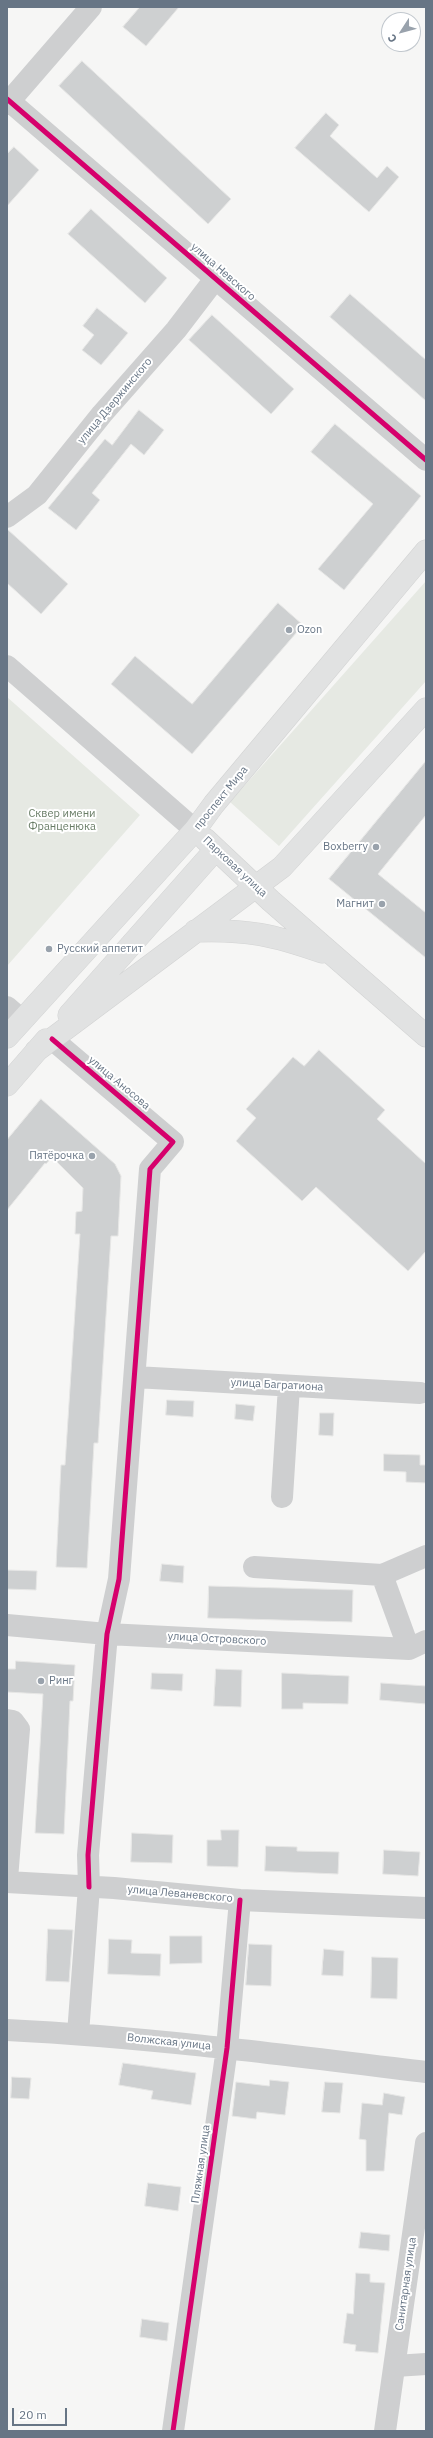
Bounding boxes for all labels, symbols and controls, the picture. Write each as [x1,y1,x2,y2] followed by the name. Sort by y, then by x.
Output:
[381,12,421,52] north arrow
[384,31,400,45] text: С
[188,240,258,304] street label: улица Невского
[75,355,155,447] street label: улица Дзержинского
[297,623,322,637] place label: Ozon
[284,625,294,635] marker: Ozon
[191,763,251,833] street label: проспект Мира
[28,807,96,833] park label: Сквер имени Франценюка
[200,834,270,900] street label: Парковая улица
[323,840,368,854] place label: Boxberry
[371,842,381,852] marker: Boxberry
[336,897,374,911] place label: Магнит
[377,899,387,909] marker: Магнит
[57,942,143,956] place label: Русский аппетит
[44,944,54,954] marker: Русский аппетит
[86,1053,152,1113] street label: улица Аносова
[29,1149,84,1163] place label: Пятёрочка
[87,1151,97,1161] marker: Пятёрочка
[230,1376,324,1394] street label: улица Багратиона
[167,1630,267,1648] street label: улица Островского
[49,1674,73,1688] place label: Ринг
[36,1676,46,1686] marker: Ринг
[127,1883,233,1905] street label: улица Леваневского
[126,2031,212,2053] street label: Волжская улица
[189,2124,213,2204] street label: Пляжная улица
[393,2236,419,2332] street label: Санитарная улица
[14,2400,69,2426] scale bar
[19,2407,47,2422] text: 20 m

